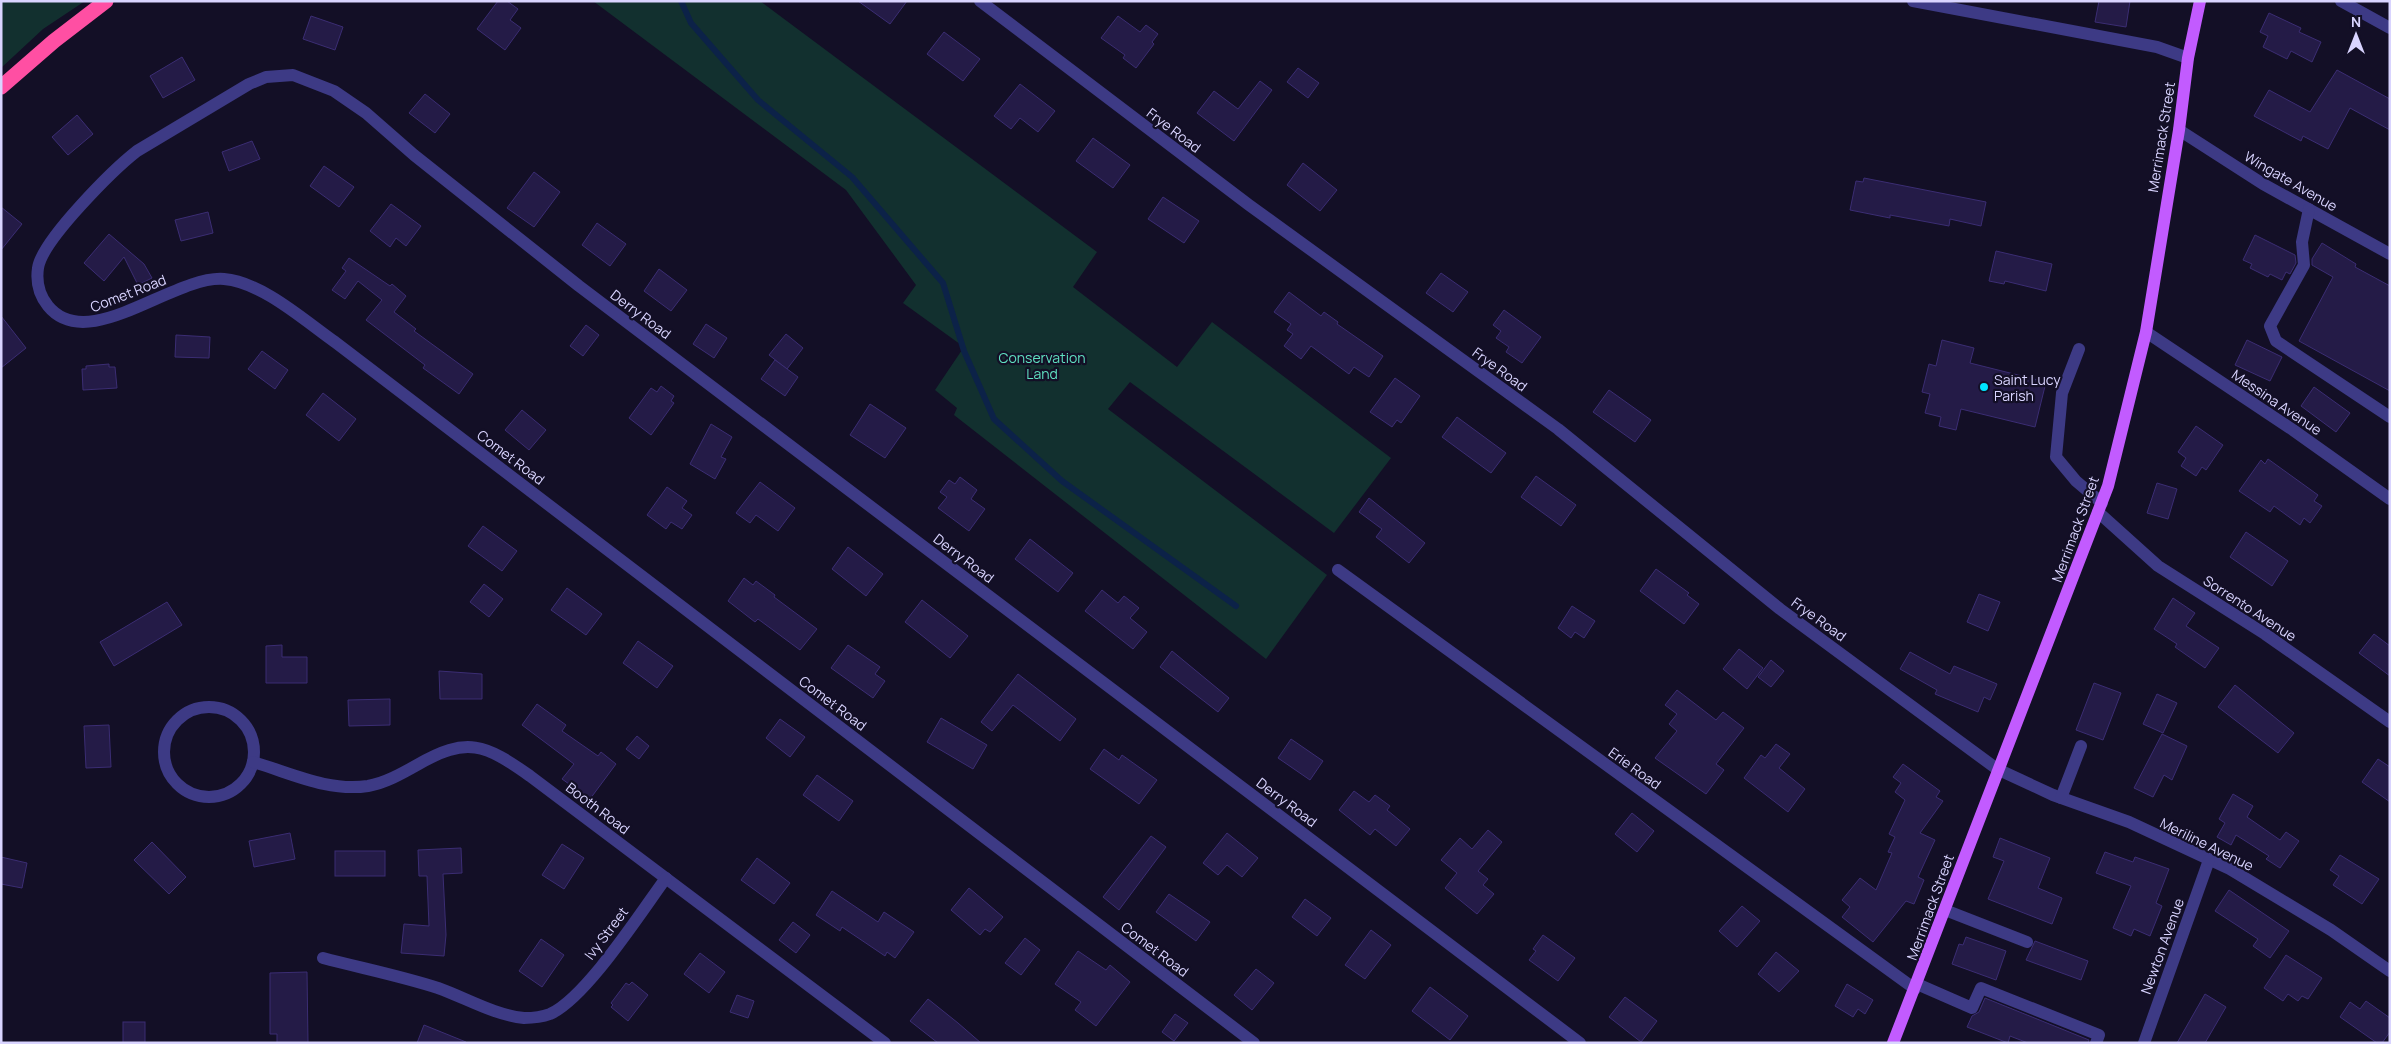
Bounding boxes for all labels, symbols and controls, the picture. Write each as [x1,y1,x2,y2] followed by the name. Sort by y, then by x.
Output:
[2331,10,2381,60] north arrow
[2351,12,2361,31] text: N
[2143,80,2179,194] street label: Merrimack Street
[1143,103,1205,157] street label: Frye Road
[2241,147,2341,215] street label: Wingate Avenue
[87,270,169,316] street label: Comet Road
[607,285,675,343] street label: Derry Road
[1469,343,1531,395] street label: Frye Road
[998,348,1086,383] park label: Conservation Land
[2228,365,2326,439] street label: Messina Avenue
[1994,370,2061,405] place label: Saint Lucy Parish
[1978,381,1990,393] marker: Saint Lucy Parish
[473,425,549,489] street label: Comet Road
[2047,473,2103,585] street label: Merrimack Street
[930,529,998,587] street label: Derry Road
[2200,571,2300,645] street label: Sorrento Avenue
[1788,593,1850,645] street label: Frye Road
[795,671,871,735] street label: Comet Road
[1605,743,1665,793] street label: Erie Road
[1253,773,1321,831] street label: Derry Road
[562,778,634,838] street label: Booth Road
[2157,813,2257,875] street label: Meriline Avenue
[1902,851,1958,963] street label: Merrimack Street
[2136,895,2188,997] street label: Newton Avenue
[580,902,632,963] street label: Ivy Street
[1117,917,1193,981] street label: Comet Road

